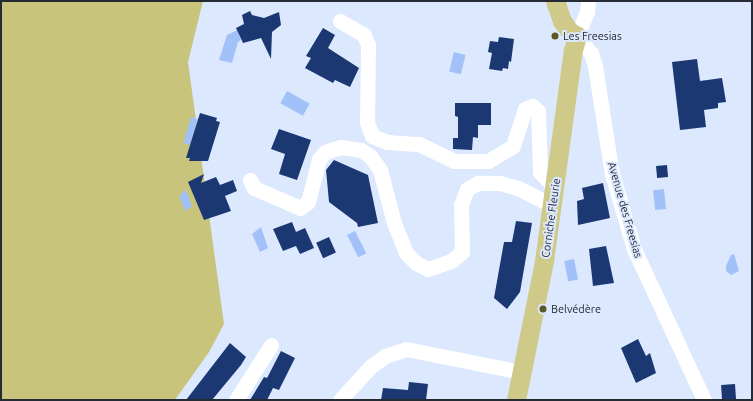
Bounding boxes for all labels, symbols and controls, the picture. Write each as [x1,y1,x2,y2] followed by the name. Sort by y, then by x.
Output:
[563,29,622,43] place label: Les Freesias
[550,31,560,41] marker: Les Freesias
[605,161,645,259] street label: Avenue des Freesias
[539,177,563,259] street label: Corniche Fleurie
[551,302,601,316] place label: Belvédère
[538,304,548,314] marker: Belvédère

